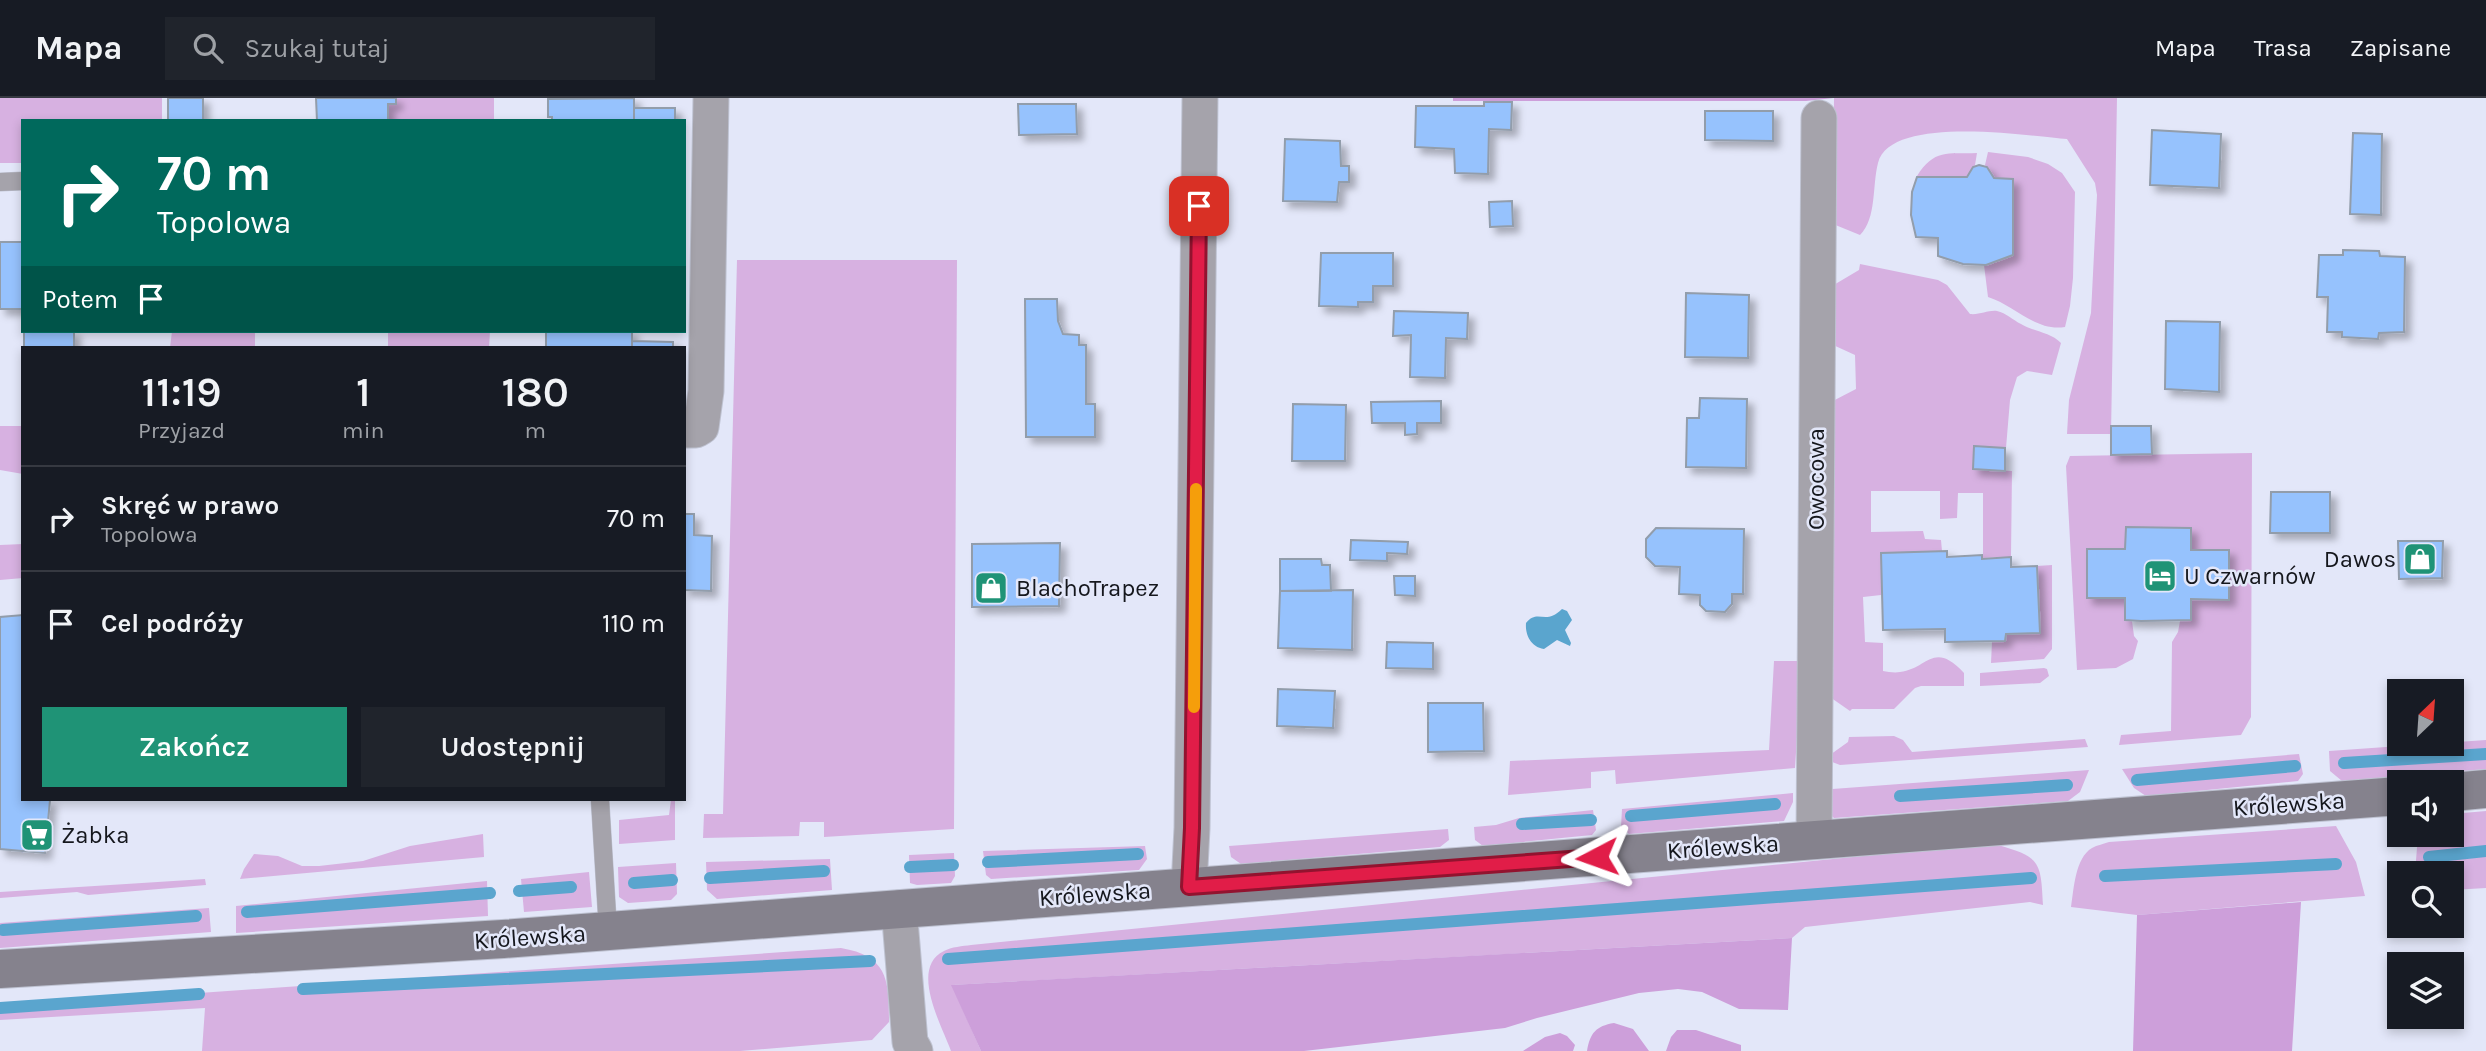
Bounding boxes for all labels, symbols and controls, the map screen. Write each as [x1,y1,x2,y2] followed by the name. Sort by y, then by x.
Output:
[165,17,655,80] search box
[35,29,123,67] text: Mapa
[189,29,227,67] icon: search
[245,33,389,64] text: Szukaj tutaj
[2155,34,2216,62] text: Mapa
[2254,34,2312,62] text: Trasa
[2350,34,2451,62] text: Zapisane
[157,145,271,202] text: 70 m
[42,147,133,238] icon: right
[1169,176,1229,236] pin
[1180,187,1218,225] icon: arrive
[157,204,291,241] text: Topolowa
[132,280,170,318] icon: arrive
[42,284,118,315] text: Potem
[141,367,222,417] text: 11:19
[356,367,371,417] text: 1
[501,367,569,417] text: 180
[138,417,225,444] text: Przyjazd
[342,417,384,444] text: min
[524,417,546,444] text: m
[1802,428,1830,530] street label: Owocowa
[101,490,279,521] text: Skręć w prawo
[42,500,80,538] icon: right
[607,503,665,534] text: 70 m
[101,521,198,548] text: Topolowa
[2401,540,2439,578] shop icon: Dawos
[2324,545,2396,573] place label: Dawos
[2141,557,2179,595] hotel icon: U Czwarnów
[2184,562,2316,590] place label: U Czwarnów
[972,569,1010,607] shop icon: BlachoTrapez
[1016,574,1159,602] place label: BlachoTrapez
[42,605,80,643] icon: arrive
[101,608,243,639] text: Cel podróży
[602,608,665,639] text: 110 m
[2387,679,2464,756] north arrow
[2387,679,2464,1029] map controls
[42,707,347,787] button: Zakończ
[361,707,665,787] button: Udostępnij
[2387,770,2464,847] button: sound
[2232,786,2346,822] street label: Królewska
[18,816,56,854] supermarket icon: Żabka
[1560,820,1634,894] position arrow
[61,821,129,849] place label: Żabka
[1666,829,1780,865] street label: Królewska
[2387,861,2464,938] button: search
[1038,876,1152,912] street label: Królewska
[473,919,587,955] street label: Królewska
[2387,952,2464,1029] button: layers

